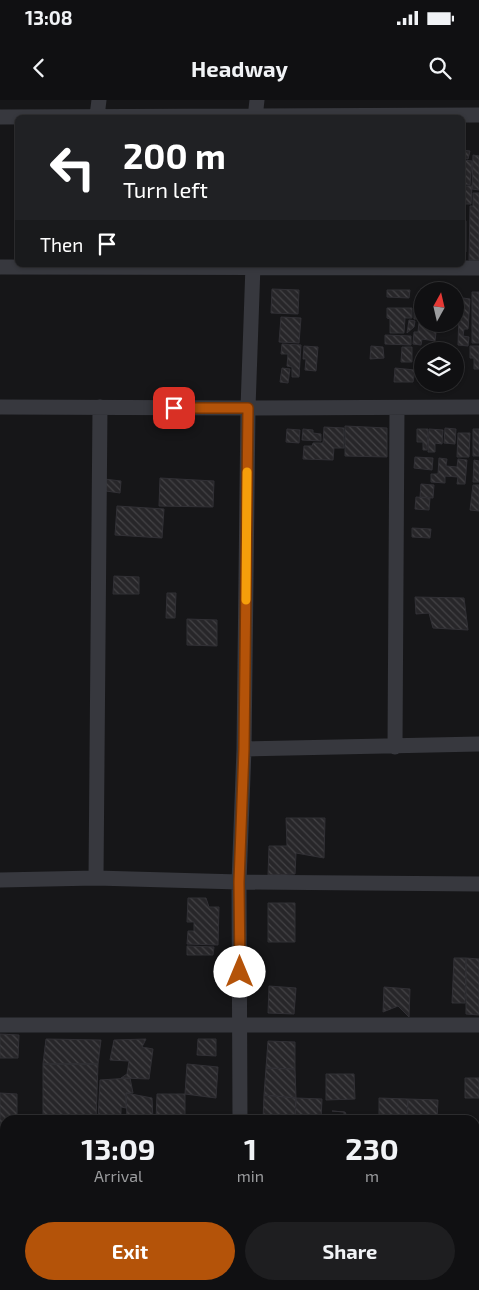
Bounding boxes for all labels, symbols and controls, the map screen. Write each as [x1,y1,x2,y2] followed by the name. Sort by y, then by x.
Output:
[25,6,73,29] text: 13:08
[25,54,53,82] icon: back
[426,54,454,82] icon: search
[191,55,288,81] text: Headway
[123,134,226,176] text: 200 m
[40,135,105,200] icon: left
[123,176,208,202] text: Turn left
[93,230,121,258] icon: arrive
[40,233,83,256] text: Then
[414,282,464,332] north arrow
[414,282,464,392] map controls
[414,342,464,392] button: layers
[153,387,195,429] pin
[160,394,188,422] icon: arrive
[213,945,265,997] position arrow
[81,1130,156,1166] text: 13:09
[244,1130,257,1166] text: 1
[345,1130,399,1166] text: 230
[94,1166,143,1185] text: Arrival
[237,1166,264,1185] text: min
[365,1166,379,1185] text: m
[25,1222,235,1280] button: Exit
[245,1222,455,1280] button: Share

